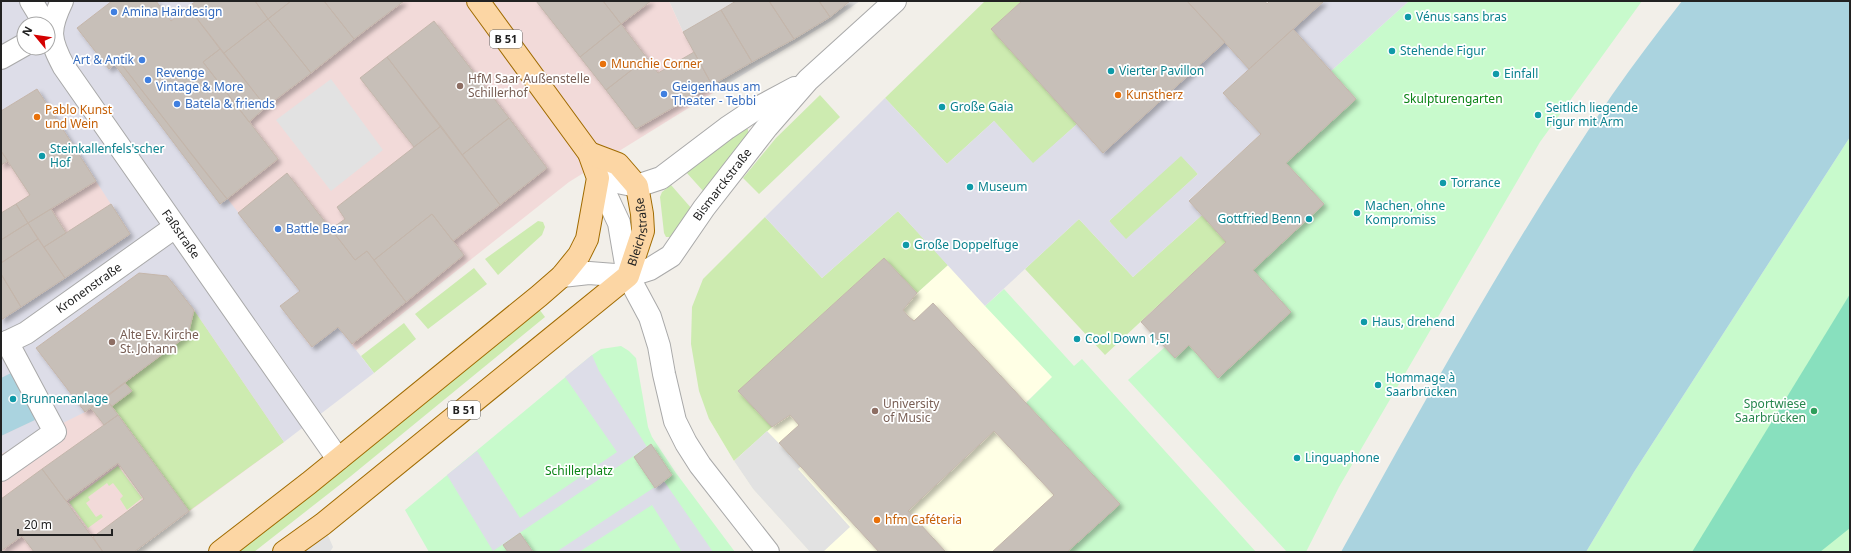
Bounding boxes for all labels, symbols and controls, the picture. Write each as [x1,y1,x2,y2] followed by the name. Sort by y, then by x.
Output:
[122,3,222,20] place label: Amina Hairdesign
[109,7,119,17] marker: Amina Hairdesign
[1416,8,1507,25] place label: Vénus sans bras
[1403,12,1413,22] marker: Vénus sans bras
[16,16,56,56] north arrow
[18,23,36,38] text: N
[490,30,522,48] road number: B 51
[1400,42,1486,59] place label: Stehende Figur
[1387,46,1397,56] marker: Stehende Figur
[73,51,135,68] place label: Art & Antik
[137,55,147,65] marker: Art & Antik
[611,55,702,72] place label: Munchie Corner
[598,59,608,69] marker: Munchie Corner
[1119,62,1204,79] place label: Vierter Pavillon
[156,64,244,95] place label: Revenge Vintage & More
[1504,65,1538,82] place label: Einfall
[1106,66,1116,76] marker: Vierter Pavillon
[1491,69,1501,79] marker: Einfall
[468,70,590,101] place label: HfM Saar Außenstelle Schillerhof
[143,75,153,85] marker: Revenge Vintage & More
[672,78,761,109] place label: Geigenhaus am Theater - Tebbi
[455,81,465,91] marker: HfM Saar Außenstelle Schillerhof
[1126,86,1183,103] place label: Kunstherz
[659,89,669,99] marker: Geigenhaus am Theater - Tebbi
[1113,90,1123,100] marker: Kunstherz
[1403,90,1503,107] park label: Skulpturengarten
[185,95,275,112] place label: Batela & friends
[950,98,1013,115] place label: Große Gaia
[172,99,182,109] marker: Batela & friends
[1546,99,1638,130] place label: Seitlich liegende Figur mit Arm
[45,101,113,132] place label: Pablo Kunst und Wein
[937,102,947,112] marker: Große Gaia
[1533,110,1543,120] marker: Seitlich liegende Figur mit Arm
[32,112,42,122] marker: Pablo Kunst und Wein
[50,140,164,171] place label: Steinkallenfels'scher Hof
[689,144,756,224] street label: Bismarckstraße
[37,151,47,161] marker: Steinkallenfels'scher Hof
[1451,174,1501,191] place label: Torrance
[978,178,1027,195] place label: Museum
[1438,178,1448,188] marker: Torrance
[965,182,975,192] marker: Museum
[623,196,651,268] street label: Bleichstraße
[1365,197,1445,228] place label: Machen, ohne Kompromiss
[158,206,204,262] street label: Faßstraße
[1352,208,1362,218] marker: Machen, ohne Kompromiss
[1217,210,1301,227] place label: Gottfried Benn
[1304,214,1314,224] marker: Gottfried Benn
[286,220,348,237] place label: Battle Bear
[273,224,283,234] marker: Battle Bear
[914,236,1019,253] place label: Große Doppelfuge
[901,240,911,250] marker: Große Doppelfuge
[52,258,125,317] street label: Kronenstraße
[1372,313,1455,330] place label: Haus, drehend
[1359,317,1369,327] marker: Haus, drehend
[120,326,199,357] place label: Alte Ev. Kirche St. Johann
[1085,330,1169,347] place label: Cool Down 1,5!
[1072,334,1082,344] marker: Cool Down 1,5!
[107,337,117,347] marker: Alte Ev. Kirche St. Johann
[1386,369,1457,400] place label: Hommage à Saarbrücken
[1373,380,1383,390] marker: Hommage à Saarbrücken
[21,390,109,407] place label: Brunnenanlage
[8,394,18,404] marker: Brunnenanlage
[883,395,940,426] place label: University of Music
[1735,395,1806,426] place label: Sportwiese Saarbrücken
[448,401,480,419] road number: B 51
[870,406,880,416] marker: University of Music
[1809,406,1819,416] marker: Sportwiese Saarbrücken
[1305,449,1380,466] place label: Linguaphone
[1292,453,1302,463] marker: Linguaphone
[545,462,613,479] park label: Schillerplatz
[18,511,112,537] scale bar
[885,511,962,528] place label: hfm Caféteria
[872,515,882,525] marker: hfm Caféteria
[24,516,52,533] text: 20 m

